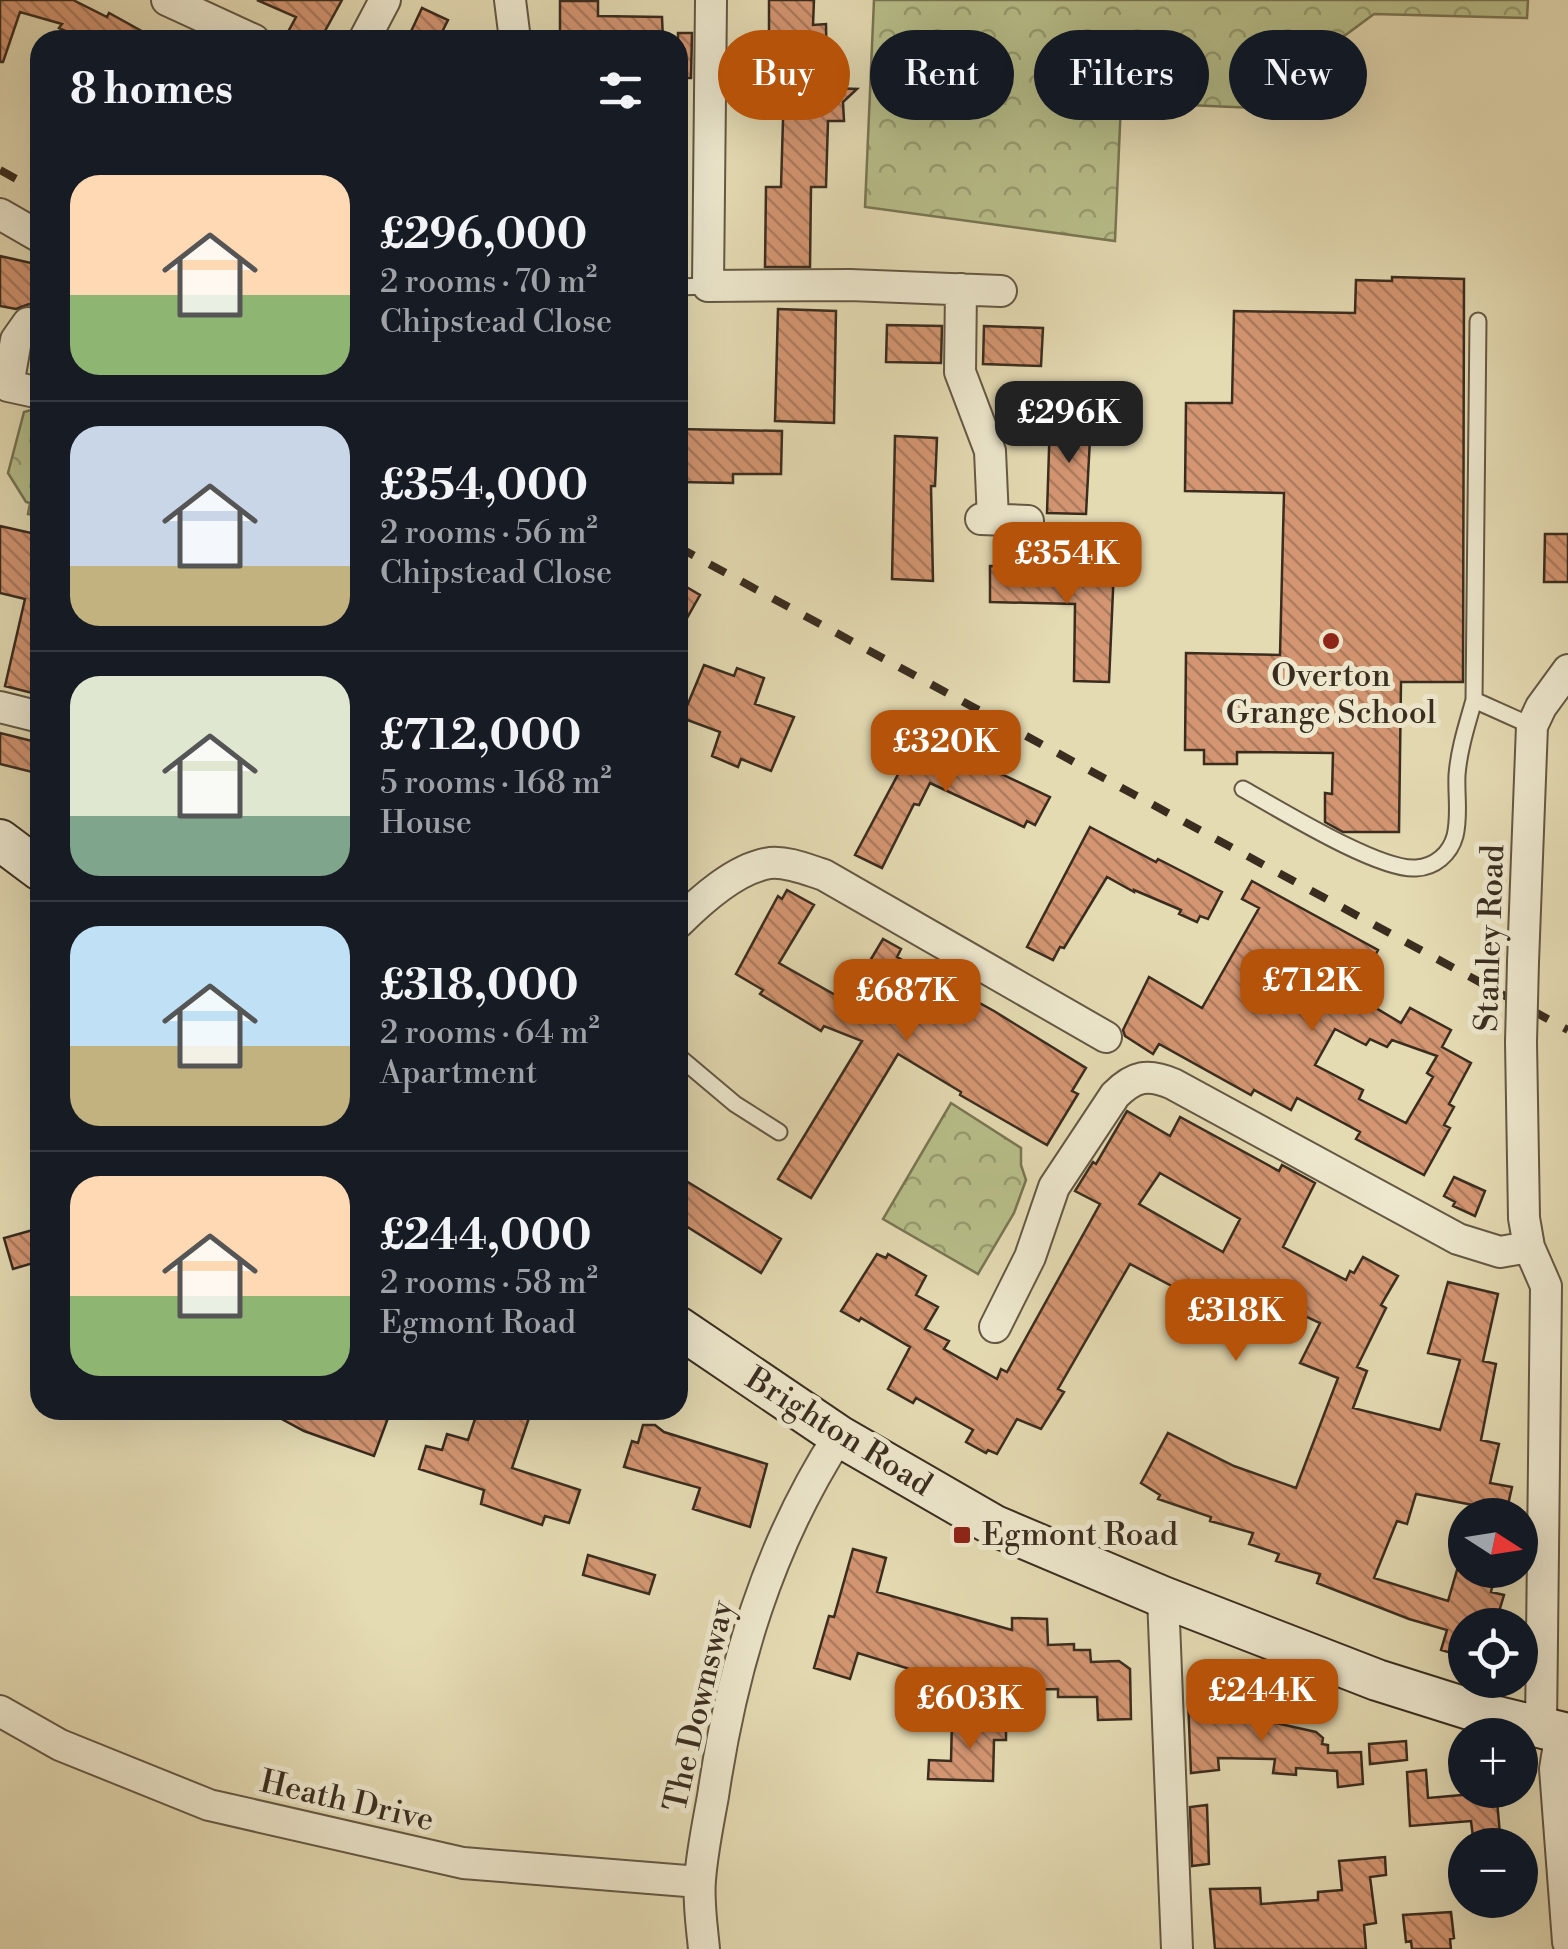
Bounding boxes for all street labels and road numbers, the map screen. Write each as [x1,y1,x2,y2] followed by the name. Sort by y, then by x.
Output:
[1467,844,1513,1032] street label: Stanley Road
[738,1358,939,1505] street label: Brighton Road
[655,1596,743,1815] street label: The Downsway
[256,1762,438,1840] street label: Heath Drive

